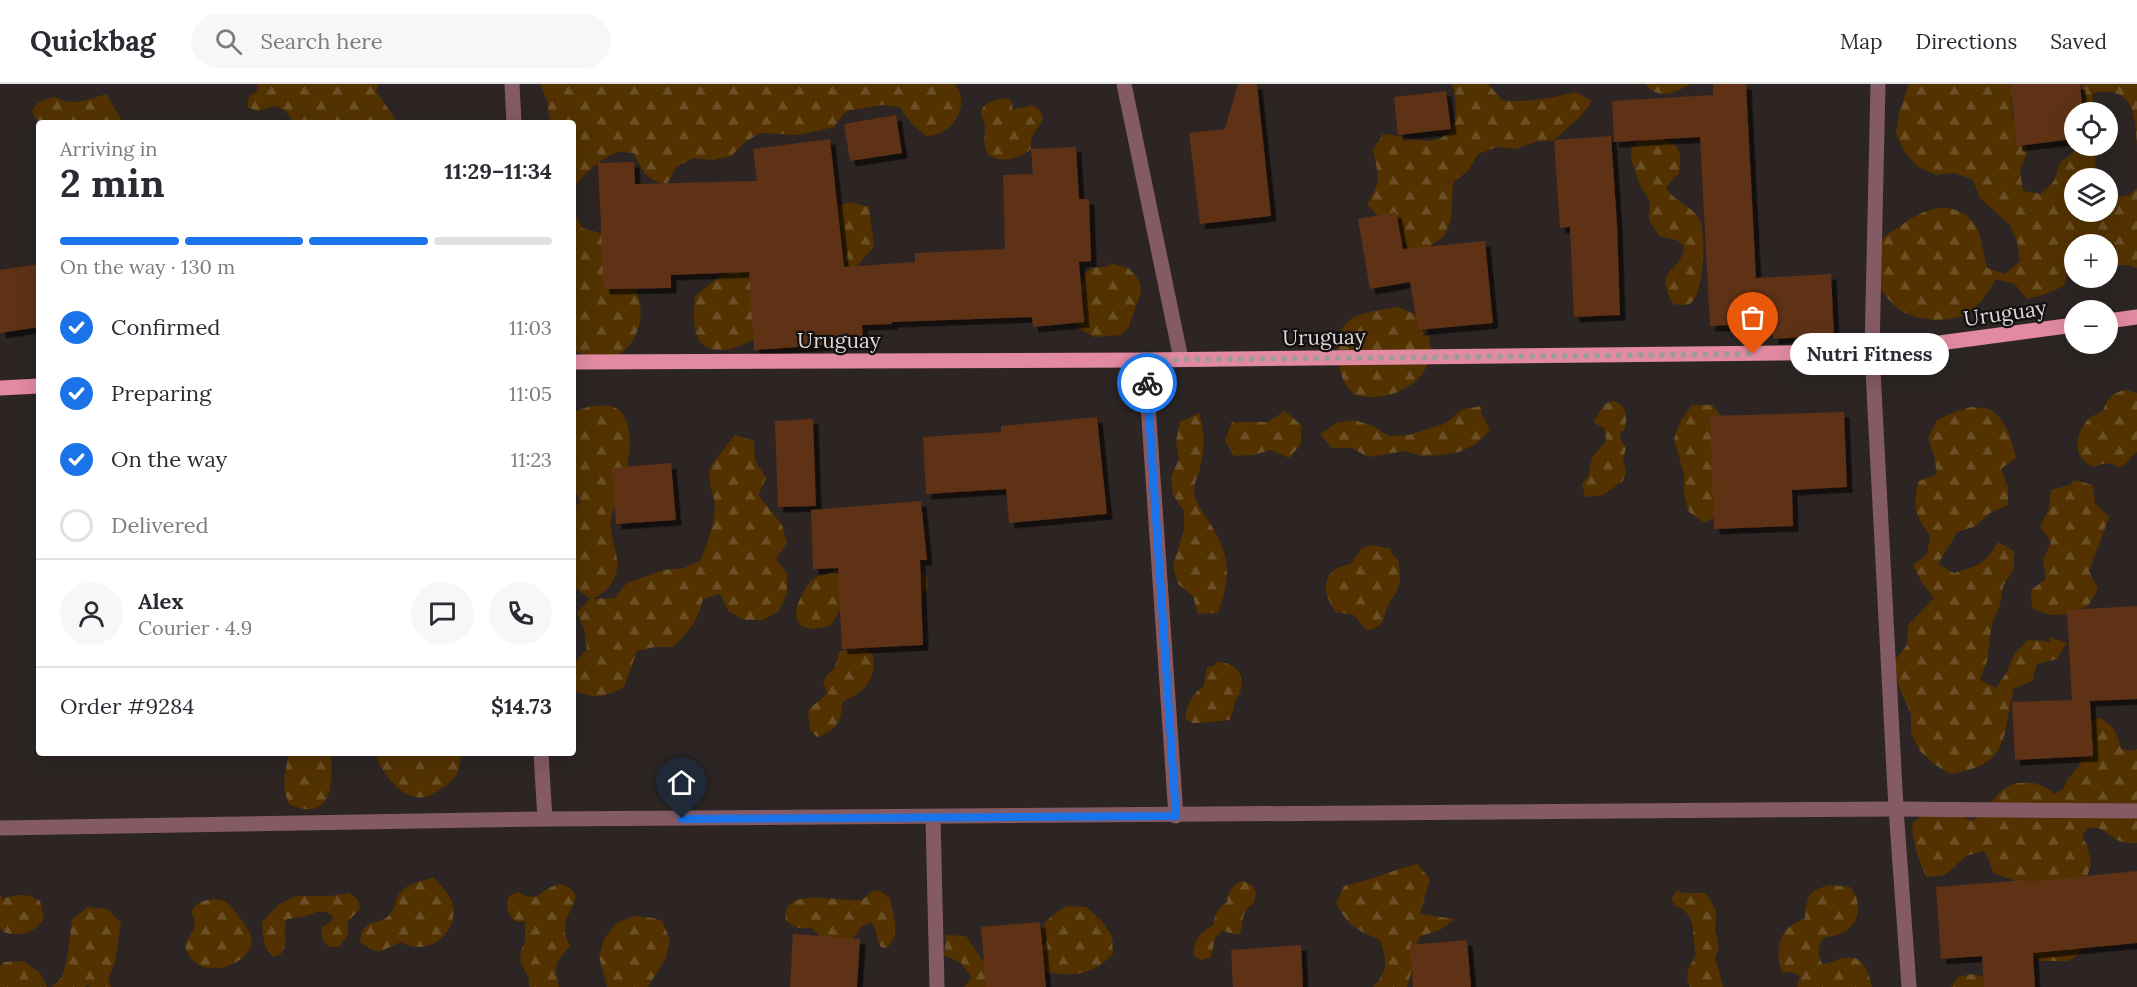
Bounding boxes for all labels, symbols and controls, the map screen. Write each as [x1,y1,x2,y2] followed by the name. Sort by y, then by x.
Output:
[191,14,611,68] search box
[30,23,155,59] text: Quickbag
[212,25,245,58] icon: search
[260,27,383,55] text: Search here
[1840,28,1883,55] text: Map
[1916,28,2017,55] text: Directions
[2050,28,2107,55] text: Saved
[2064,102,2118,354] map controls
[2064,102,2118,156] button: locate
[60,136,157,161] text: Arriving in
[444,157,552,185] text: 11:29–11:34
[60,158,165,208] text: 2 min
[2064,168,2118,222] button: layers
[2064,234,2118,288] button: +
[60,254,235,279] text: On the way · 130 m
[1727,292,1778,354] pin
[1962,294,2048,332] street label: Uruguay
[2064,300,2118,354] button: −
[1736,301,1769,334] icon: bag
[60,311,93,344] icon: check
[111,313,220,341] text: Confirmed
[509,315,552,340] text: 11:03
[1282,323,1366,351] street label: Uruguay
[797,327,881,354] street label: Uruguay
[1789,333,1948,375] callout: Nutri Fitness
[1807,341,1932,366] text: Nutri Fitness
[1117,353,1177,413] courier
[1131,367,1164,400] icon: bike
[60,377,93,410] icon: check
[111,379,211,407] text: Preparing
[509,381,552,406] text: 11:05
[60,443,93,476] icon: check
[111,445,227,473] text: On the way
[511,447,552,472] text: 11:23
[111,511,209,539] text: Delivered
[60,582,123,645] button: person
[411,582,474,645] button: chat
[489,582,552,645] button: phone
[138,587,183,615] text: Alex
[138,615,252,640] text: Courier · 4.9
[60,692,194,720] text: Order #9284
[491,692,552,720] text: $14.73
[656,757,707,819] pin
[665,766,698,799] icon: home

